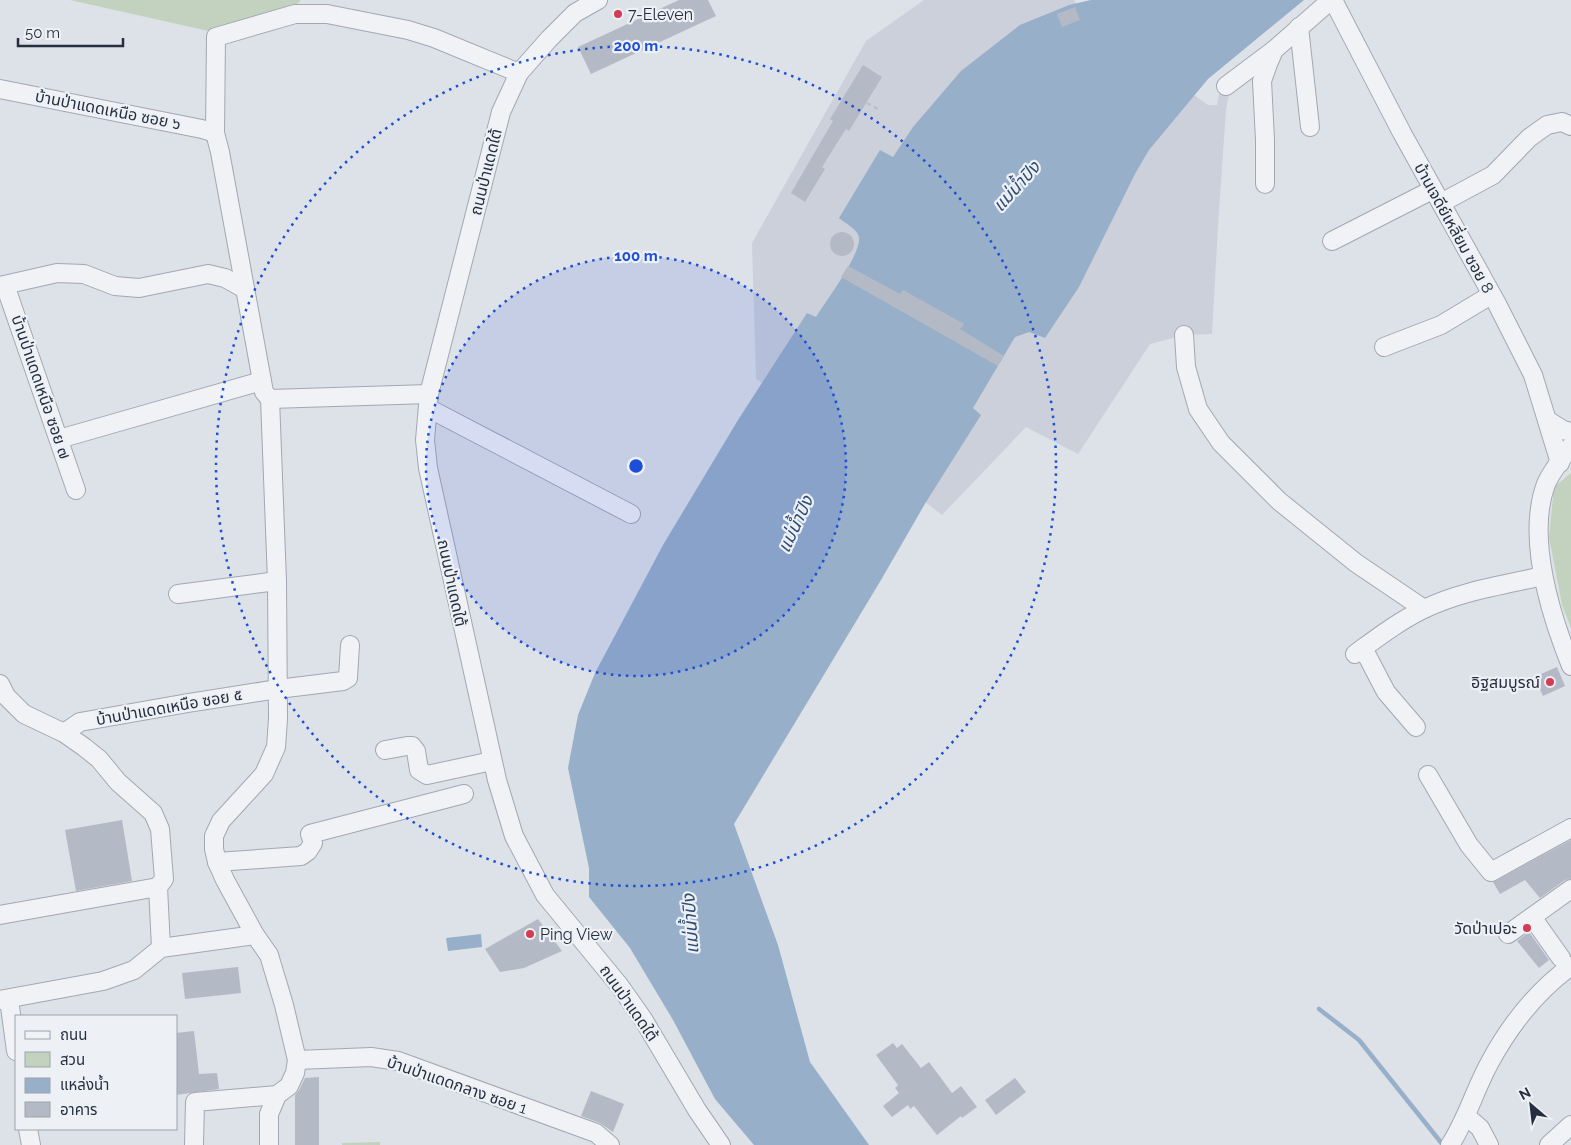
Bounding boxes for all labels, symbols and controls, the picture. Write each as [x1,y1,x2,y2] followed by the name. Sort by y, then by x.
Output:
[628,5,693,24] place label: 7-Eleven
[612,8,624,20] marker: 7-Eleven
[18,15,122,47] scale bar
[25,24,60,42] text: 50 m
[614,37,658,55] text: 200 m
[34,87,182,133] street label: บ้านป่าแดดเหนือ ซอย ๖
[466,127,506,217] street label: ถนนป่าแดดใต้
[987,154,1045,215] water label: แม่น้ำปิง
[1410,159,1499,296] street label: บ้านเจดีย์เหลี่ยม ซอย 8
[614,247,658,265] text: 100 m
[7,312,75,462] street label: บ้านป่าแดดเหนือ ซอย ๗
[627,457,645,475] centre of rings
[771,490,818,556] water label: แม่น้ำปิง
[433,538,471,628] street label: ถนนป่าแดดใต้
[1471,673,1540,692] place label: อิฐสมบูรณ์
[1544,676,1556,688] marker: อิฐสมบูรณ์
[94,685,244,729] street label: บ้านป่าแดดเหนือ ซอย ๕
[675,892,703,955] water label: แม่น้ำปิง
[1454,919,1517,938] place label: วัดป่าเปอะ
[1521,922,1533,934] marker: วัดป่าเปอะ
[540,925,613,944] place label: Ping View
[524,928,536,940] marker: Ping View
[596,961,662,1045] street label: ถนนป่าแดดใต้
[15,1015,178,1130] legend
[60,1026,87,1044] text: ถนน
[60,1051,85,1069] text: สวน
[384,1052,530,1118] street label: บ้านป่าแดดกลาง ซอย 1
[60,1074,109,1094] text: แหล่งน้ำ
[1506,1080,1556,1130] north arrow
[1516,1084,1533,1103] text: N
[60,1101,97,1119] text: อาคาร

